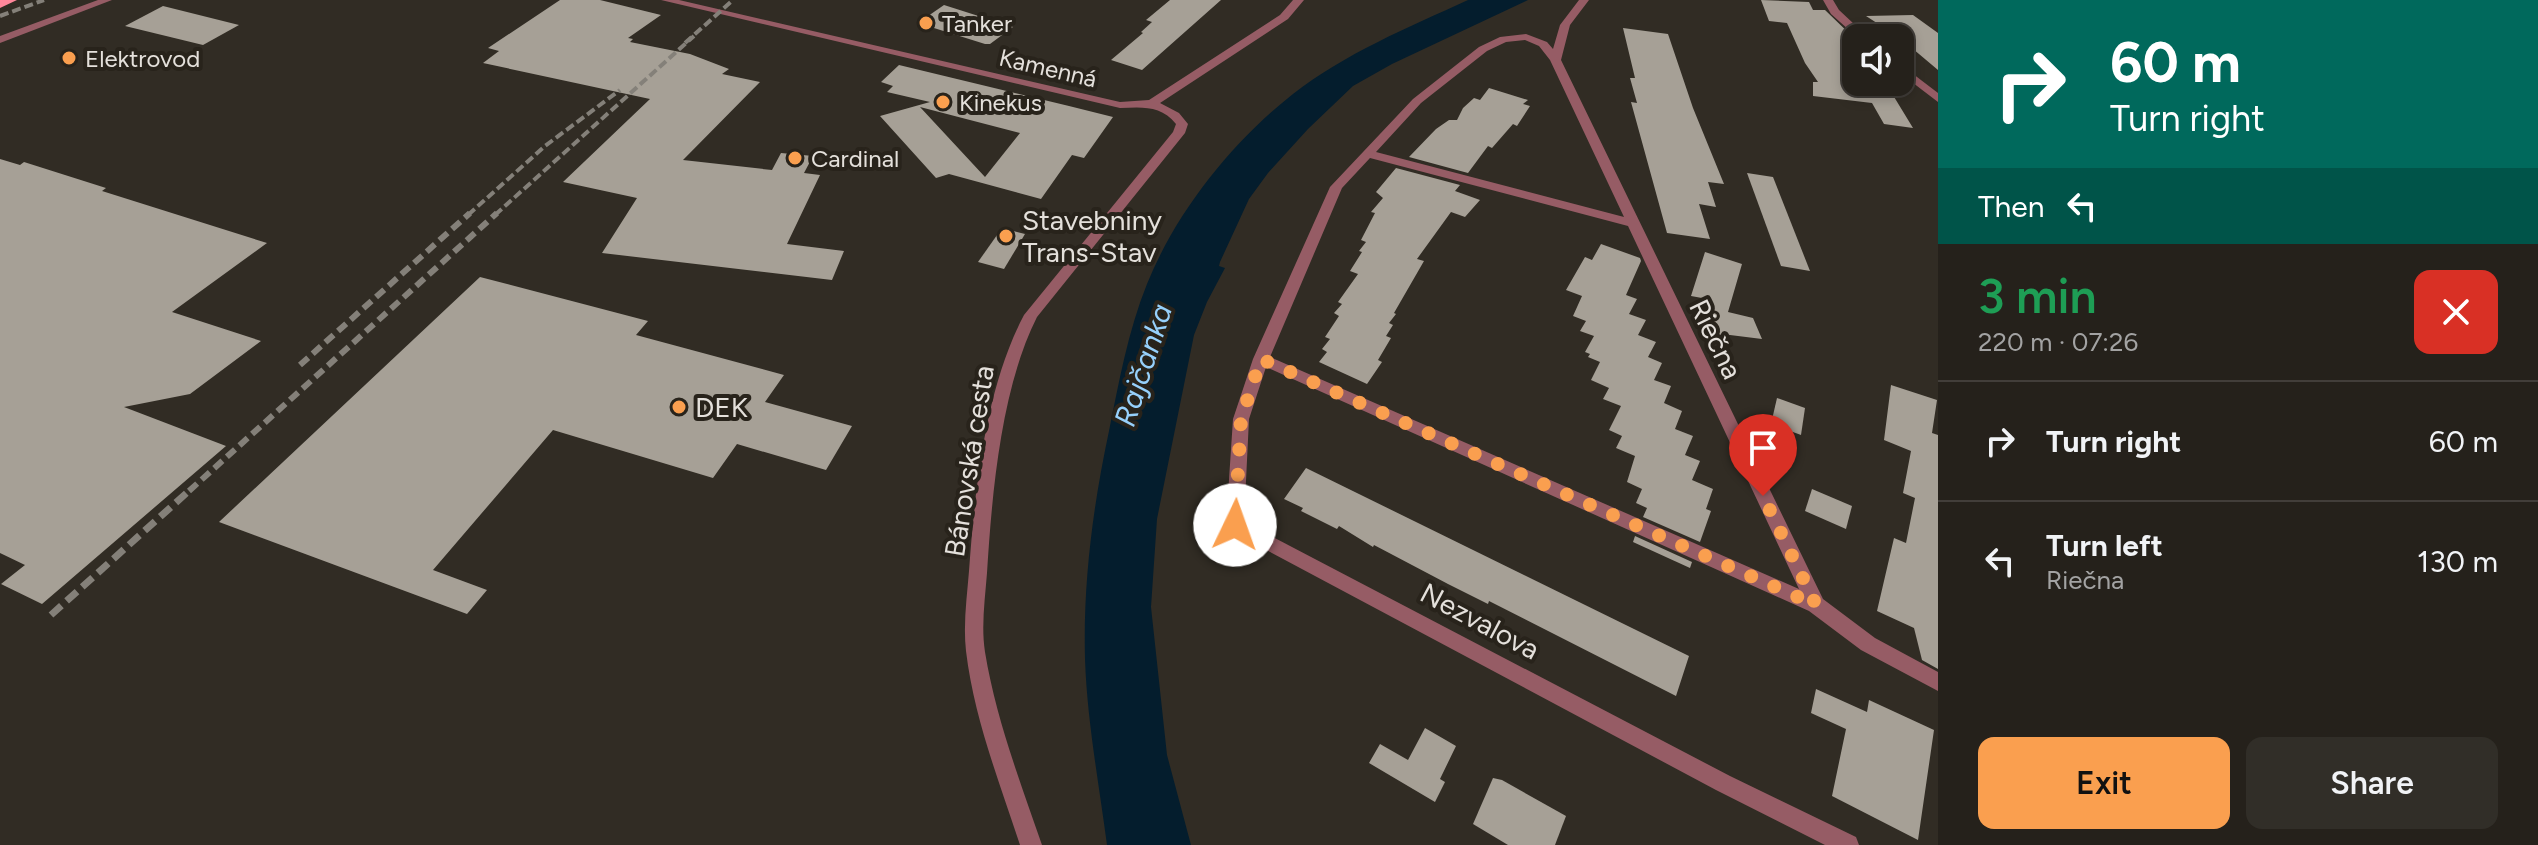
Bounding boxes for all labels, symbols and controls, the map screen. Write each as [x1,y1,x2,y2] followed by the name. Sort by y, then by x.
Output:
[942,9,1012,38] place label: Tanker
[917,14,935,32] marker: Tanker
[1842,24,1914,96] map controls
[1842,24,1914,96] button: sound
[2110,29,2241,96] text: 60 m
[1978,32,2082,136] icon: right
[996,43,1100,93] street label: Kamenná
[85,44,200,73] place label: Elektrovod
[60,49,78,67] marker: Elektrovod
[959,88,1042,117] place label: Kinekus
[934,93,952,111] marker: Kinekus
[2110,97,2265,140] text: Turn right
[811,144,899,173] place label: Cardinal
[786,149,804,167] marker: Cardinal
[2060,184,2104,228] icon: left
[1978,188,2044,225] text: Then
[1022,203,1162,269] place label: Stavebniny Trans-Stav
[997,227,1015,245] marker: Stavebniny Trans-Stav
[1978,267,2097,325] text: 3 min
[2414,270,2498,354] button: close
[1682,294,1750,384] street label: Riečna
[1106,299,1180,431] water label: Rajčanka
[1978,326,2138,358] text: 220 m · 07:26
[937,363,1001,559] street label: Bánovská cesta
[695,390,748,424] place label: DEK
[670,398,688,416] marker: DEK
[1729,414,1797,496] pin
[1978,419,2022,463] icon: right
[2046,423,2181,460] text: Turn right
[2429,423,2498,460] text: 60 m
[1741,426,1785,470] icon: arrive
[1193,483,1277,567] position arrow
[2046,527,2163,564] text: Turn left
[1978,539,2022,583] icon: left
[2417,543,2498,580] text: 130 m
[2046,564,2124,596] text: Riečna
[1415,576,1545,666] street label: Nezvalova
[1978,737,2230,829] button: Exit
[2246,737,2498,829] button: Share

